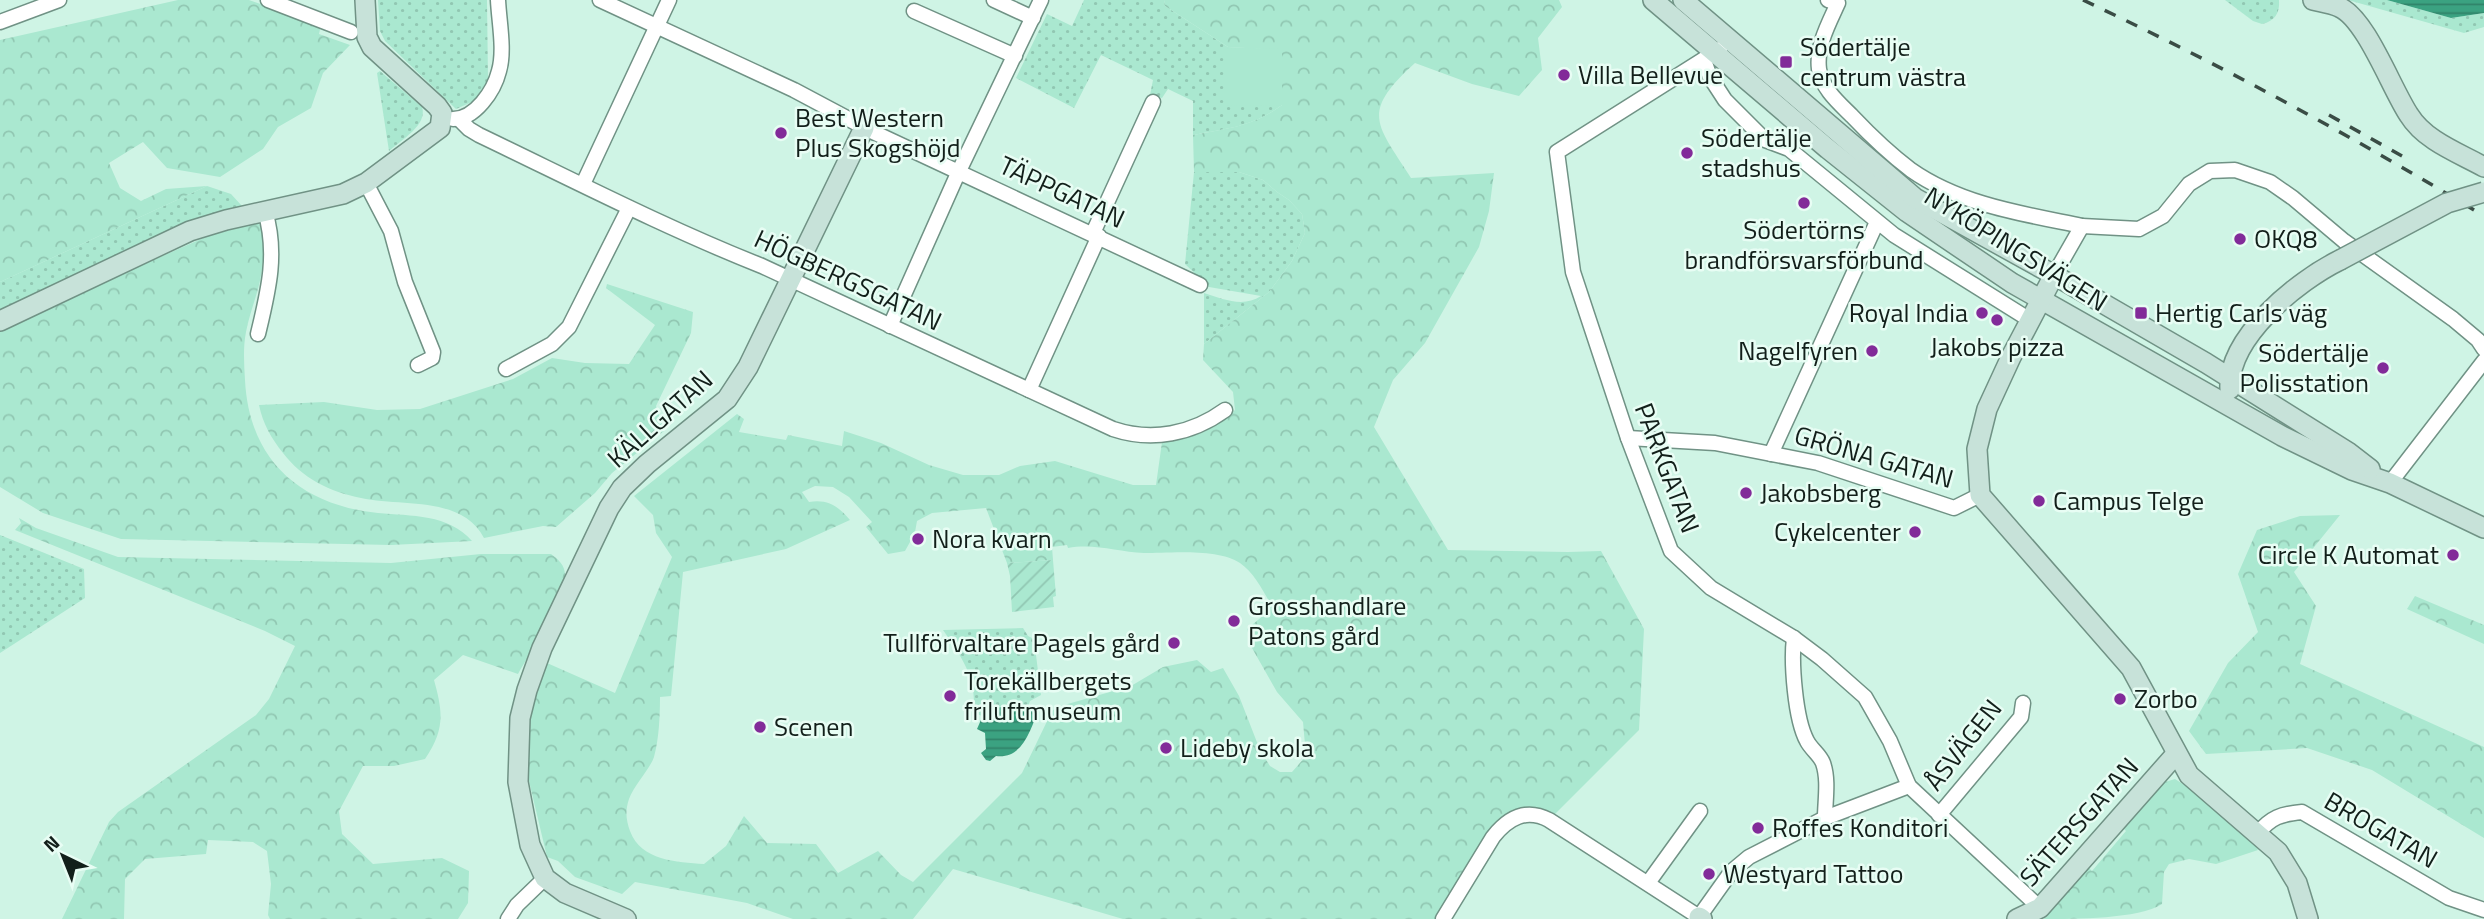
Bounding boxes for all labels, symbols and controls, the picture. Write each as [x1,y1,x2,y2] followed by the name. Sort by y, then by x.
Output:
[1800,27,1966,96] place label: Södertälje centrum västra
[1778,54,1794,70] marker: Södertälje centrum västra
[1578,55,1723,94] place label: Villa Bellevue
[1556,67,1572,83] marker: Villa Bellevue
[795,98,961,167] place label: Best Western Plus Skogshöjd
[1701,118,1812,187] place label: Södertälje stadshus
[773,125,789,141] marker: Best Western Plus Skogshöjd
[993,145,1131,238] street label: TÄPPGATAN
[1679,145,1695,161] marker: Södertälje stadshus
[1917,176,2116,321] street label: NYKÖPINGSVÄGEN
[1796,195,1812,211] marker: Södertörns brandförsvarsförbund
[1684,210,1924,279] place label: Södertörns brandförsvarsförbund
[748,219,948,340] street label: HÖGBERGSGATAN
[2254,219,2317,258] place label: OKQ8
[2232,231,2248,247] marker: OKQ8
[1849,293,1968,332] place label: Royal India
[2155,293,2327,332] place label: Hertig Carls väg
[1974,305,1990,321] marker: Royal India
[2133,305,2149,321] marker: Hertig Carls väg
[1989,312,2005,328] marker: Jakobs pizza
[1930,327,2064,366] place label: Jakobs pizza
[1738,331,1858,370] place label: Nagelfyren
[2239,333,2369,402] place label: Södertälje Polisstation
[1864,343,1880,359] marker: Nagelfyren
[598,360,721,477] street label: KÄLLGATAN
[2375,360,2391,376] marker: Södertälje Polisstation
[1625,397,1710,538] street label: PARKGATAN
[1790,415,1958,498] street label: GRÖNA GATAN
[1760,473,1881,512] place label: Jakobsberg
[2053,481,2204,520] place label: Campus Telge
[1738,485,1754,501] marker: Jakobsberg
[2031,493,2047,509] marker: Campus Telge
[1774,512,1901,551] place label: Cykelcenter
[932,519,1052,558] place label: Nora kvarn
[1907,524,1923,540] marker: Cykelcenter
[910,531,926,547] marker: Nora kvarn
[2258,535,2439,574] place label: Circle K Automat
[2445,547,2461,563] marker: Circle K Automat
[1248,586,1406,655] place label: Grosshandlare Patons gård
[1226,613,1242,629] marker: Grosshandlare Patons gård
[883,623,1160,662] place label: Tullförvaltare Pagels gård
[1166,635,1182,651] marker: Tullförvaltare Pagels gård
[964,661,1132,730] place label: Torekällbergets friluftmuseum
[2134,679,2198,718] place label: Zorbo
[942,688,958,704] marker: Torekällbergets friluftmuseum
[1914,691,2011,799] street label: ÅSVÄGEN
[2112,691,2128,707] marker: Zorbo
[774,707,853,746] place label: Scenen
[752,719,768,735] marker: Scenen
[1180,728,1314,767] place label: Lideby skola
[1158,740,1174,756] marker: Lideby skola
[2010,748,2147,895] street label: SÄTERSGATAN
[2317,781,2445,878] street label: BROGATAN
[1772,808,1949,847] place label: Roffes Konditori
[1750,820,1766,836] marker: Roffes Konditori
[28,821,98,891] north arrow
[36,828,66,858] text: N
[1723,854,1903,893] place label: Westyard Tattoo
[1701,866,1717,882] marker: Westyard Tattoo

